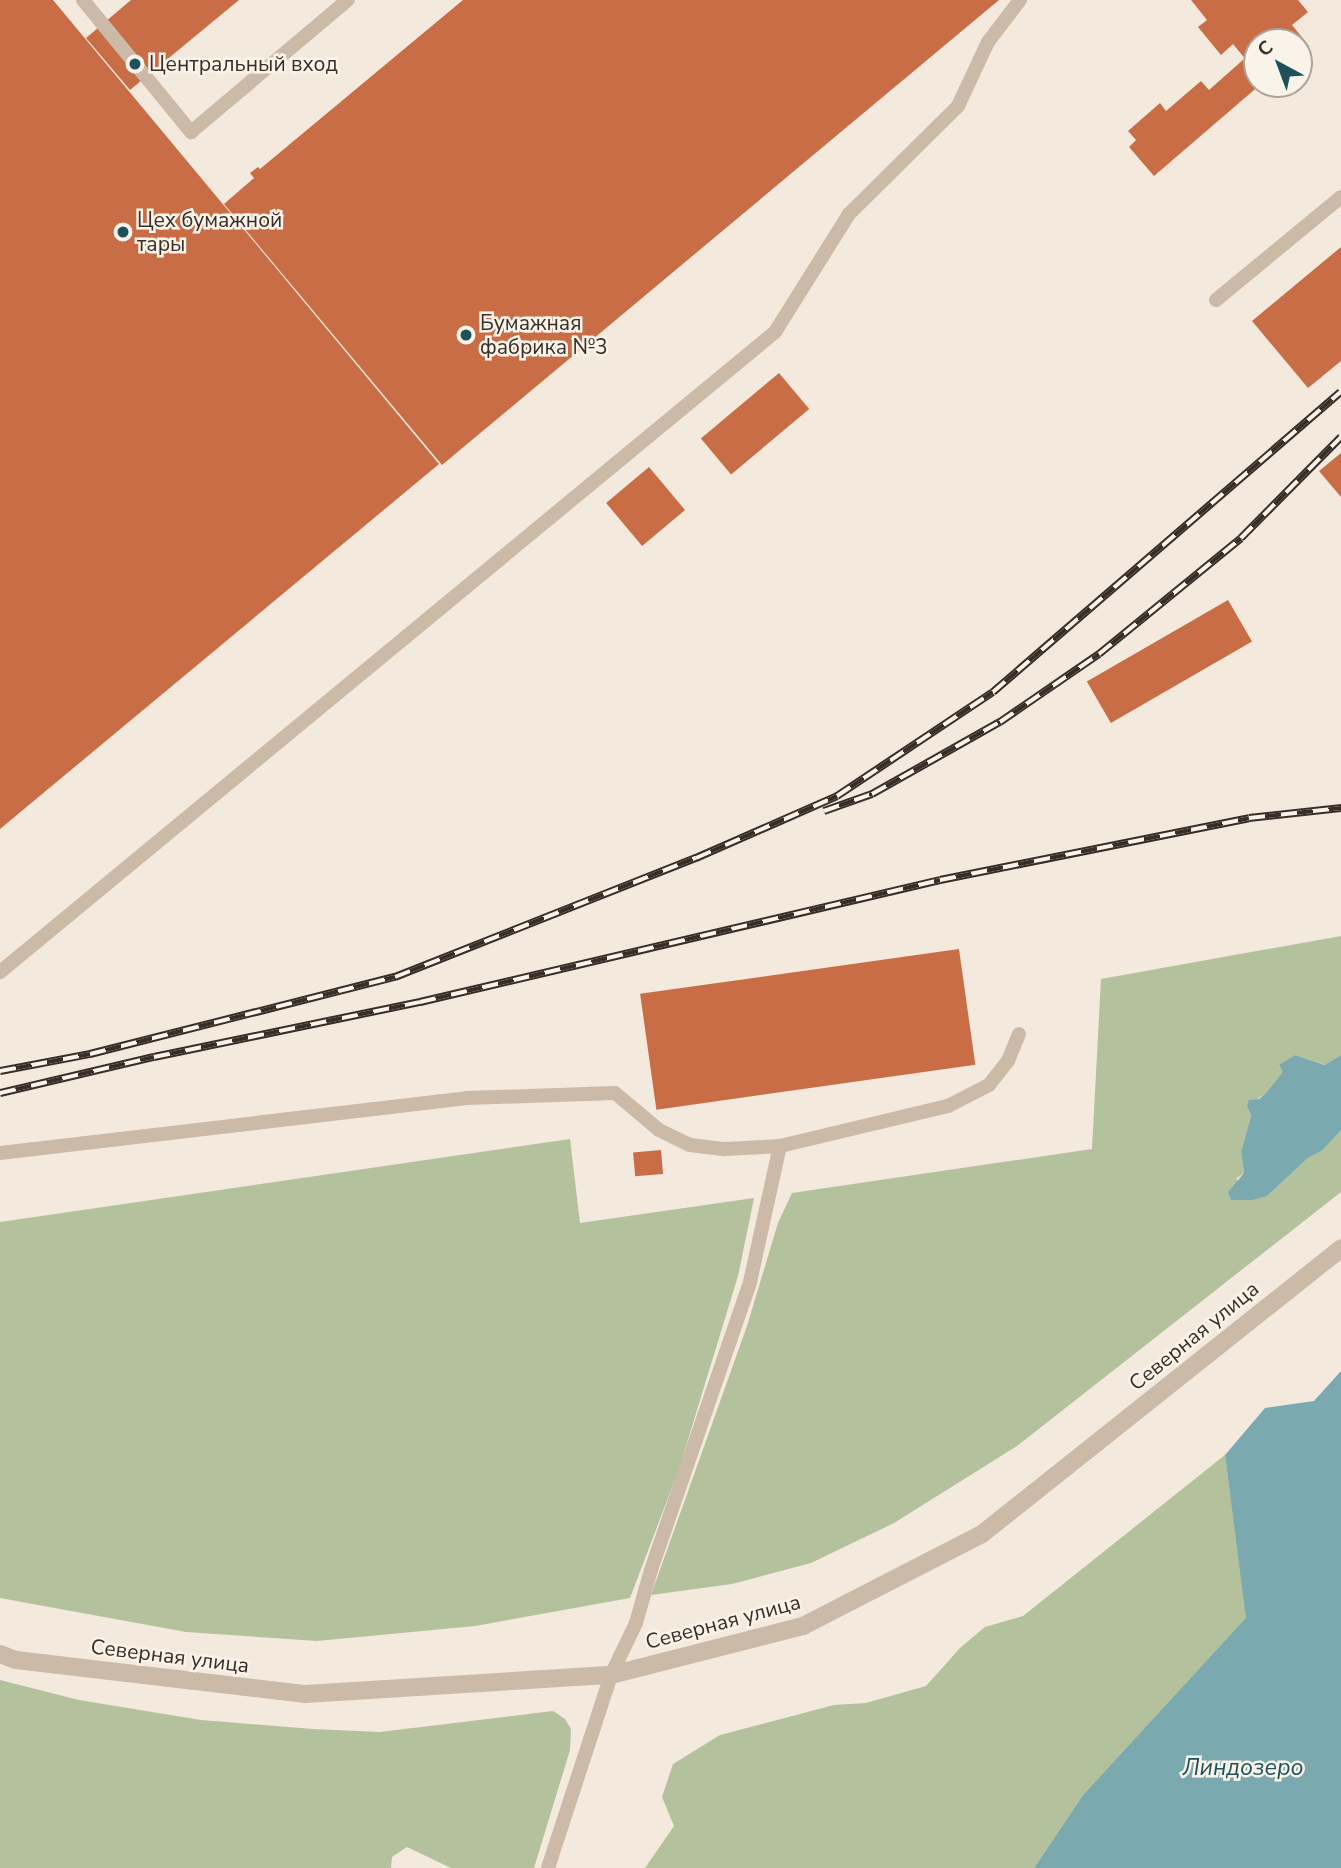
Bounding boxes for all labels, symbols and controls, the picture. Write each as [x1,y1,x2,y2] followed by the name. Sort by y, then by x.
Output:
[1243,28,1313,98] north arrow
[1252,35,1279,63] text: С
[149,51,338,77] place label: Центральный вход
[127,56,143,72] marker: Центральный вход
[137,207,282,257] place label: Цех бумажной тары
[115,224,131,240] marker: Цех бумажной тары
[480,310,608,360] place label: Бумажная фабрика №3
[458,327,474,343] marker: Бумажная фабрика №3
[1124,1276,1264,1396] street label: Северная улица
[643,1589,803,1655] street label: Северная улица
[89,1634,251,1678] street label: Северная улица
[1182,1754,1304,1782] water label: Линдозеро

